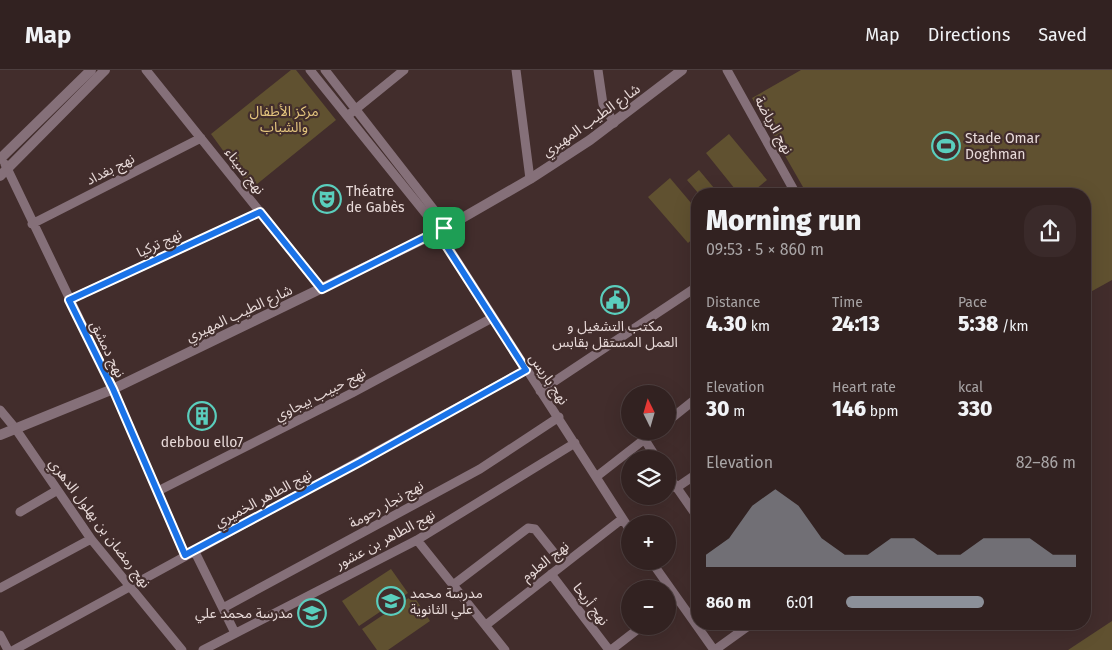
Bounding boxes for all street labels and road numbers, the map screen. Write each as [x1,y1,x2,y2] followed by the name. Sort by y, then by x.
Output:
[539,80,645,162] street label: شارع الطيب المهيري
[749,93,796,158] street label: نهج الرياضة
[220,145,268,199] street label: نهج سيناء
[83,150,138,191] street label: نهج بغداد
[134,226,186,263] street label: نهج تركيا
[183,281,296,348] street label: شارع الطيب المهيري
[85,318,129,381] street label: نهج دمشق
[524,350,572,409] street label: نهج باريس
[272,364,370,427] street label: نهج حبيب بيجاوي
[44,455,154,593] street label: نهج رمضان بن بهلول الدهري
[212,466,316,533] street label: نهج الطاهر الخميري
[346,477,428,534] street label: نهج نجار رحومة
[332,506,439,575] street label: نهج الطاهر بن عشور
[518,537,574,587] street label: نهج العلوم
[568,579,613,630] street label: نهج أريحا

